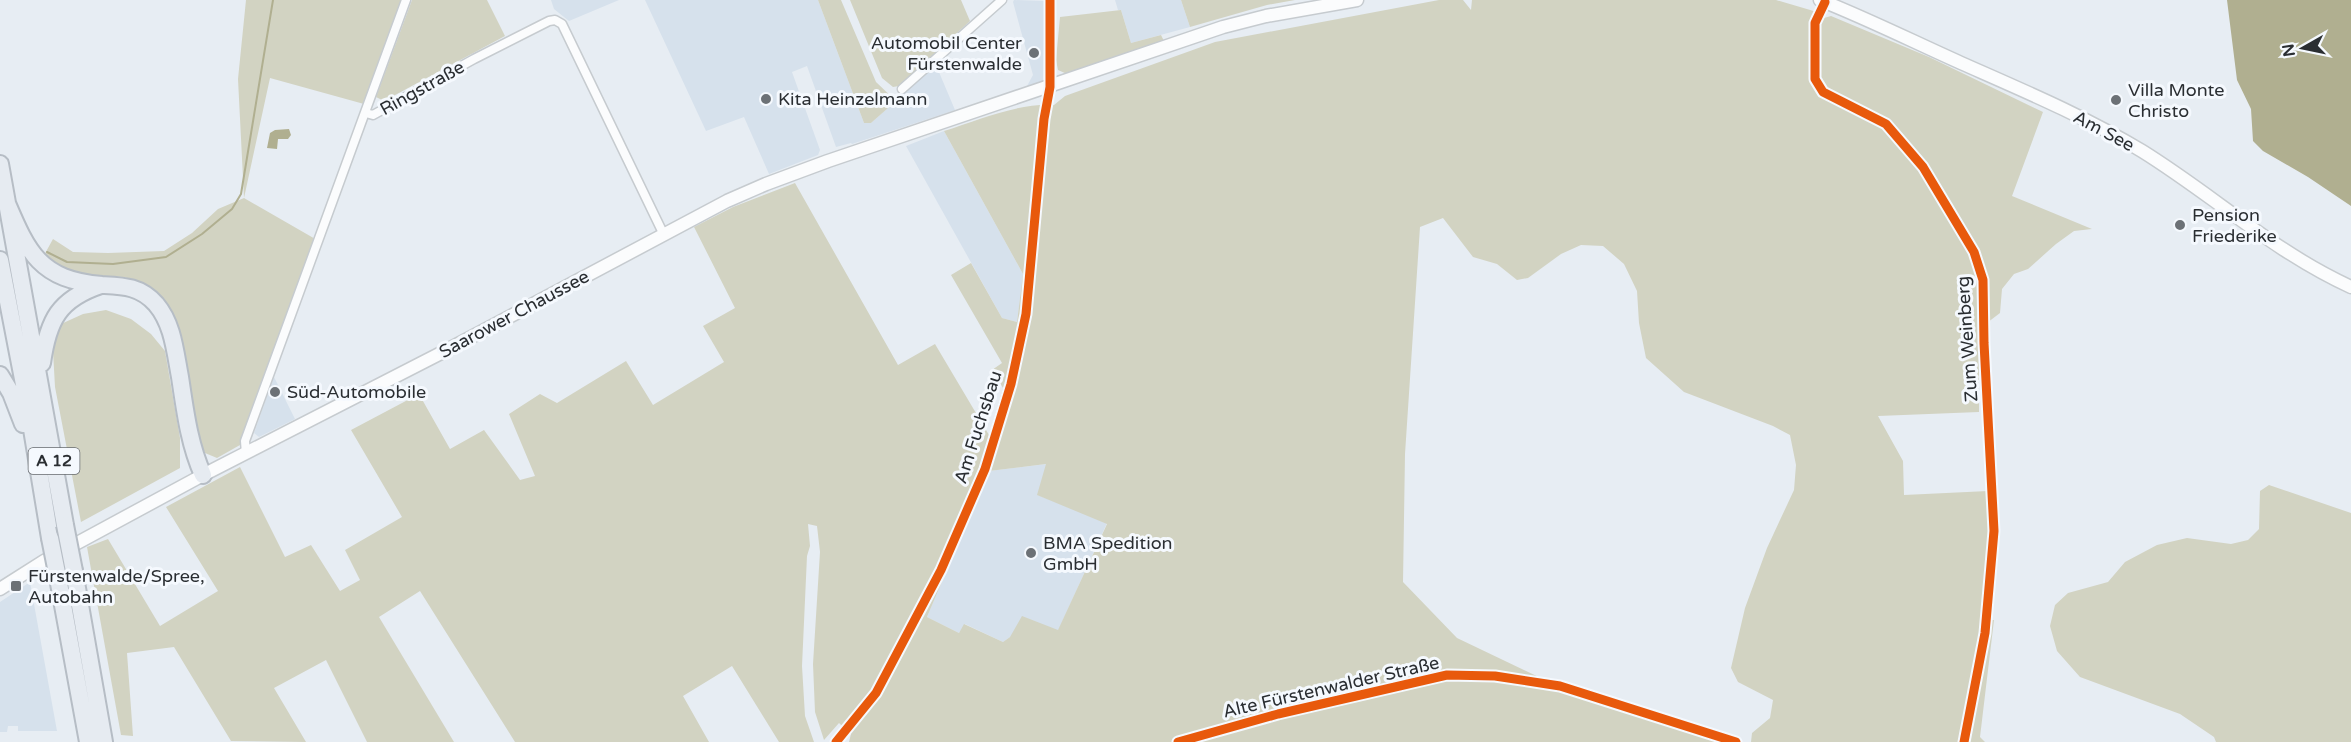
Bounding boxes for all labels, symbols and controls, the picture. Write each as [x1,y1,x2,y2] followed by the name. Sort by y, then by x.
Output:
[2273,18,2333,78] north arrow
[871,32,1022,75] place label: Automobil Center Fürstenwalde
[2278,42,2300,58] text: N
[1027,46,1041,60] marker: Automobil Center Fürstenwalde
[376,56,468,120] street label: Ringstraße
[2128,79,2224,122] place label: Villa Monte Christo
[778,88,927,110] place label: Kita Heinzelmann
[759,92,773,106] marker: Kita Heinzelmann
[2109,93,2123,107] marker: Villa Monte Christo
[2070,106,2138,156] street label: Am See
[2192,204,2277,247] place label: Pension Friederike
[2173,218,2187,232] marker: Pension Friederike
[435,265,593,363] street label: Saarower Chaussee
[1952,275,1982,403] street label: Zum Weinberg
[949,368,1007,486] street label: Am Fuchsbau
[287,381,426,403] place label: Süd-Automobile
[268,385,282,399] marker: Süd-Automobile
[28,448,80,474] road number: A 12
[1043,532,1173,575] place label: BMA Spedition GmbH
[1024,546,1038,560] marker: BMA Spedition GmbH
[28,565,205,608] place label: Fürstenwalde/Spree, Autobahn
[9,579,23,593] marker: Fürstenwalde/Spree, Autobahn
[1221,651,1441,723] street label: Alte Fürstenwalder Straße

